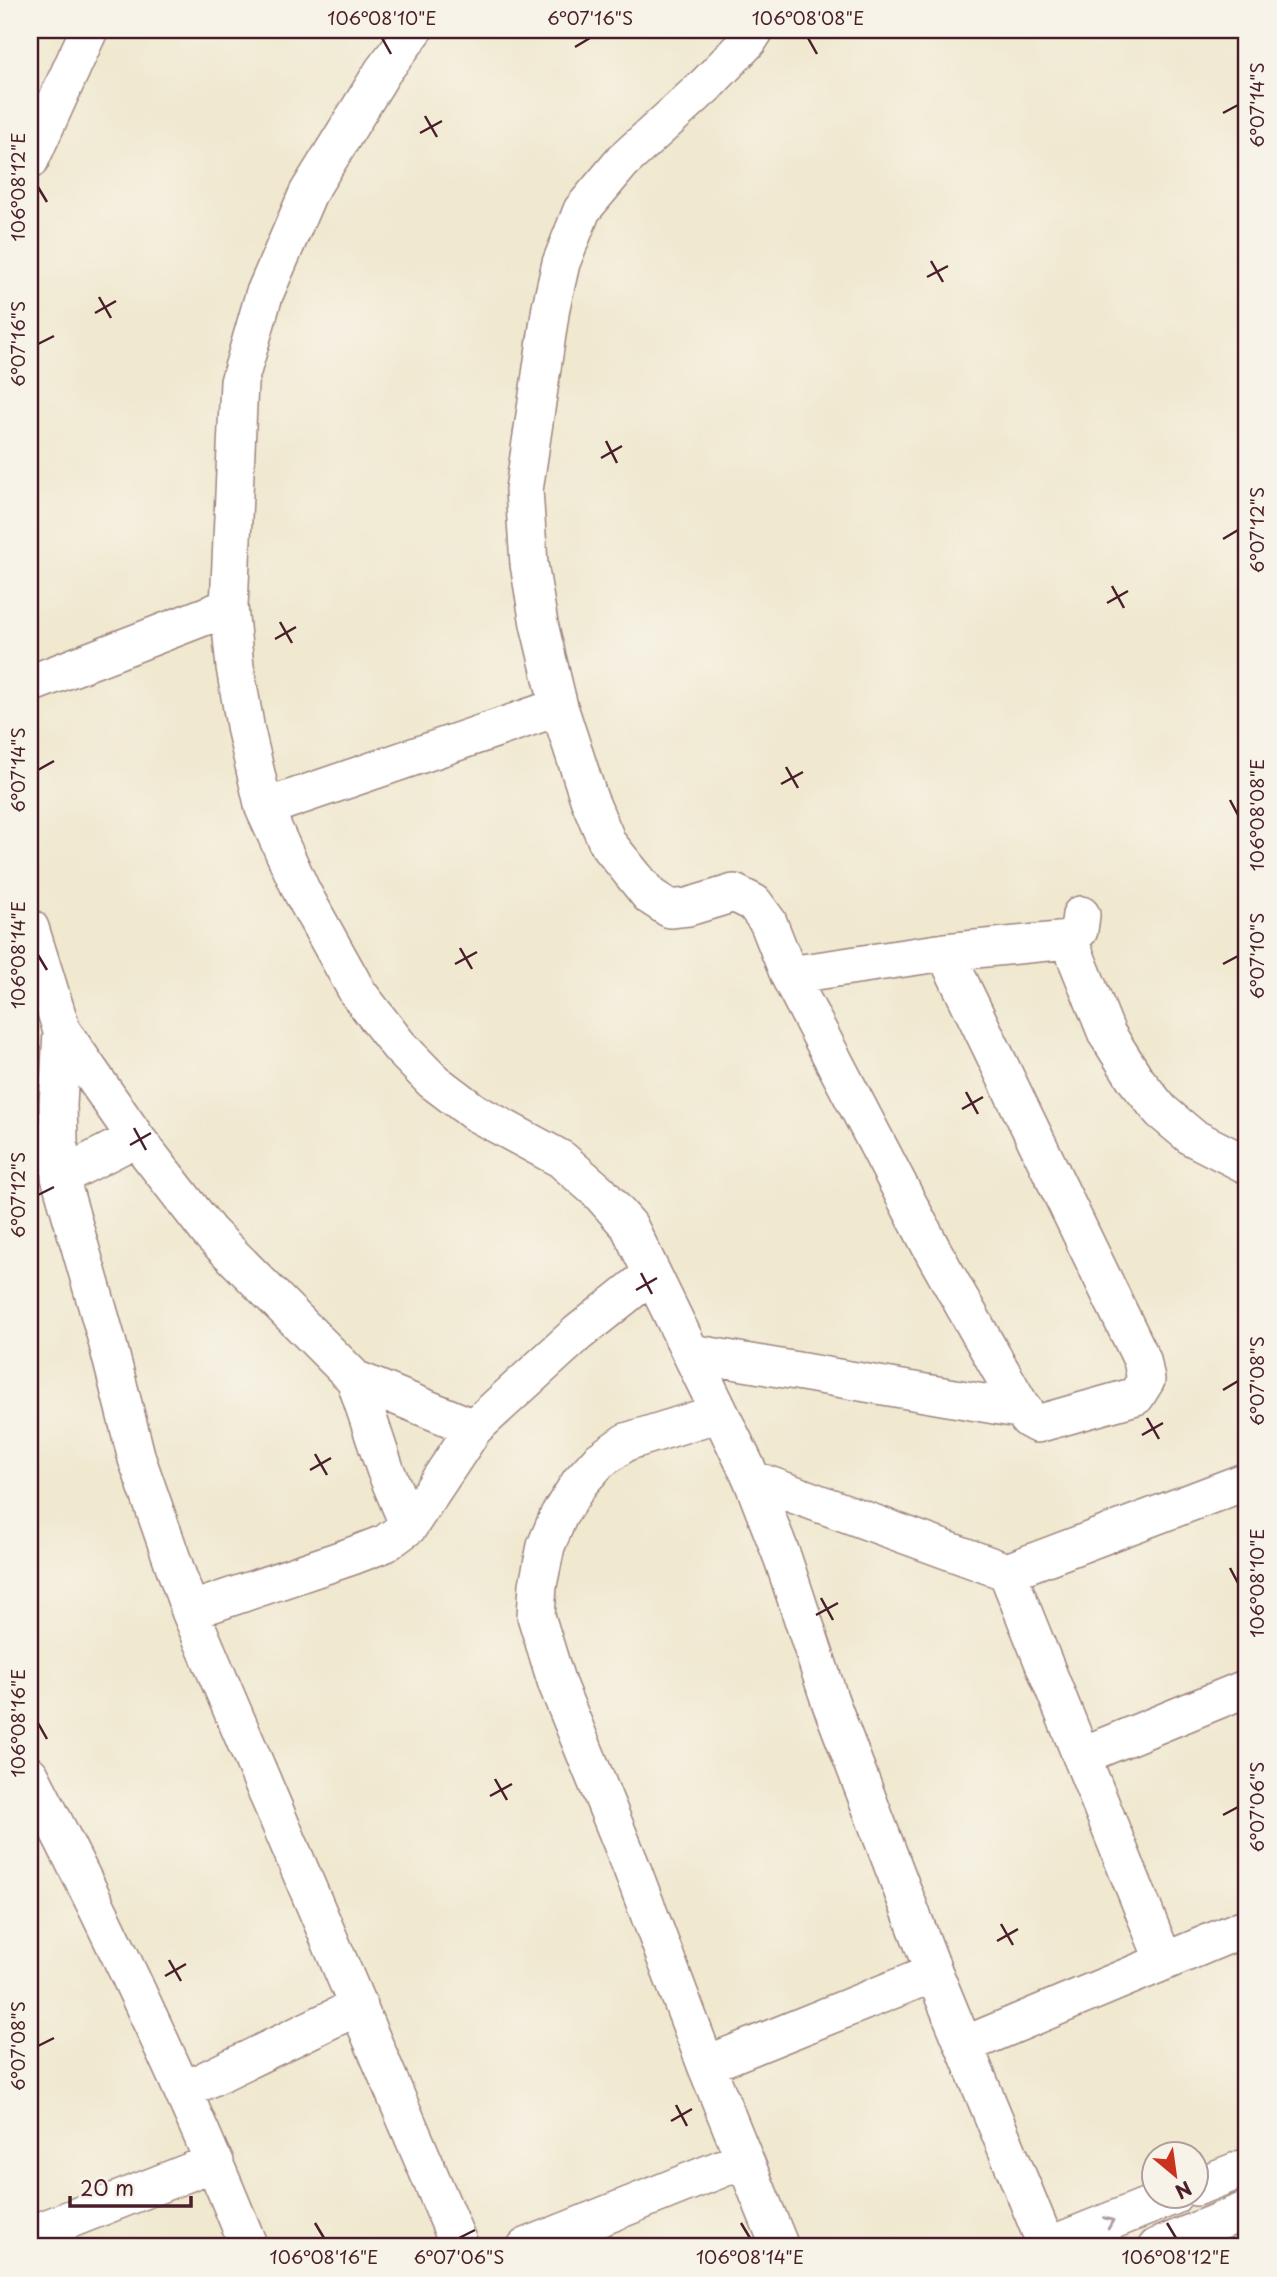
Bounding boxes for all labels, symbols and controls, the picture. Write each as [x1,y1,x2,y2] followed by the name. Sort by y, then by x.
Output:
[327,4,437,31] text: 106°08'10"E
[547,4,633,31] text: 6°07'16"S
[752,4,864,31] text: 106°08'08"E
[1243,62,1270,148] text: 6°07'14"S
[4,133,31,241] text: 106°08'12"E
[4,301,31,387] text: 6°07'16"S
[1243,487,1270,573] text: 6°07'12"S
[4,727,31,813] text: 6°07'14"S
[1243,759,1270,871] text: 106°08'08"E
[4,901,31,1009] text: 106°08'14"E
[1243,913,1270,999] text: 6°07'10"S
[4,1152,31,1238] text: 6°07'12"S
[1243,1336,1270,1426] text: 6°07'08"S
[1243,1528,1270,1638] text: 106°08'10"E
[4,1669,31,1777] text: 106°08'16"E
[1243,1762,1270,1852] text: 6°07'06"S
[4,2001,31,2091] text: 6°07'08"S
[1140,2140,1210,2210] north arrow
[70,2165,191,2209] scale bar
[80,2171,134,2203] text: 20 m
[1170,2175,1197,2207] text: N
[1103,2216,1115,2230] one-way arrow
[270,2243,378,2270] text: 106°08'16"E
[414,2243,504,2270] text: 6°07'06"S
[696,2243,804,2270] text: 106°08'14"E
[1122,2243,1230,2270] text: 106°08'12"E

